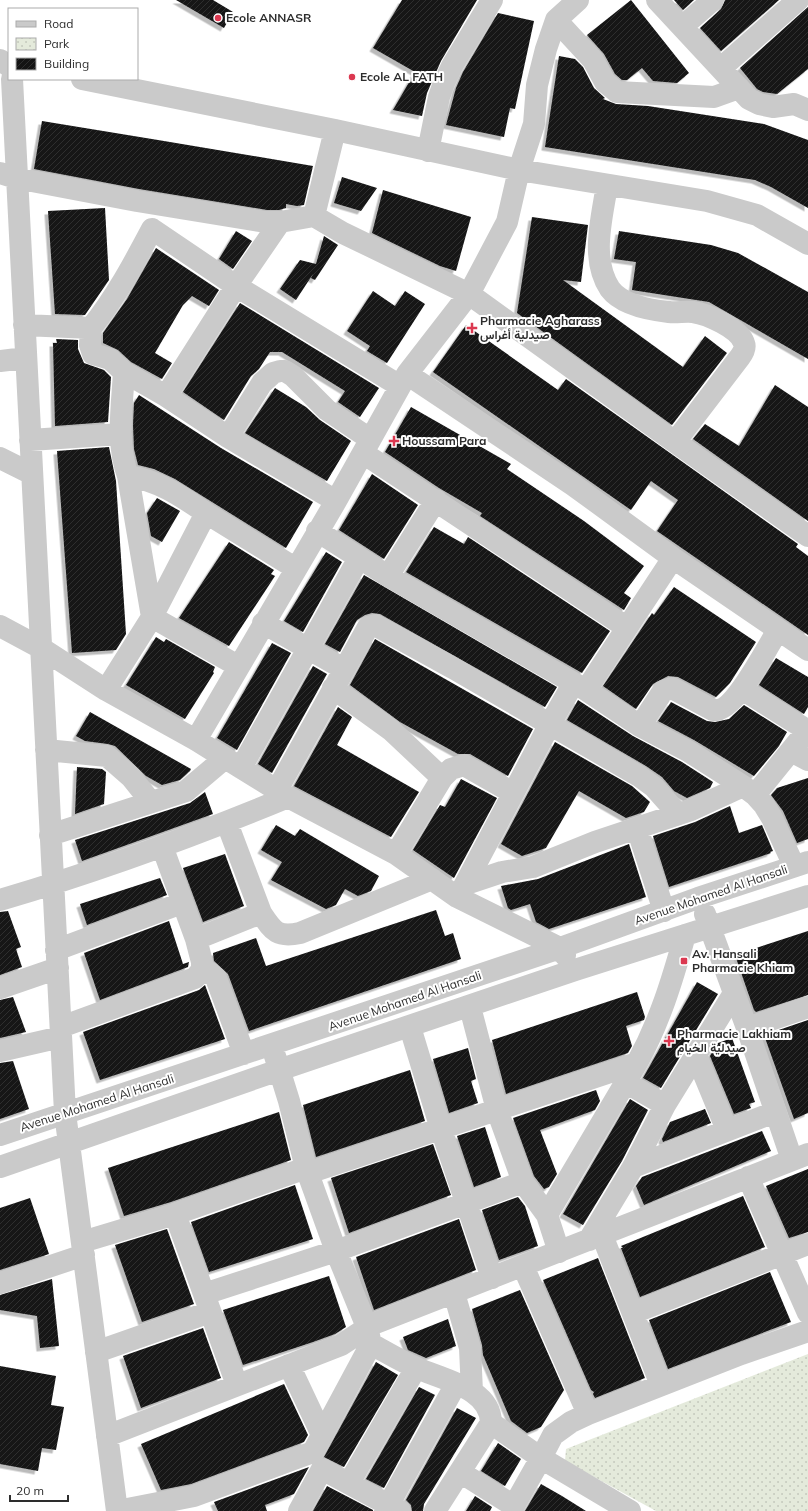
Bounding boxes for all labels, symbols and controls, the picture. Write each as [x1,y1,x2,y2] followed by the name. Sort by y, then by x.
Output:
[8,8,138,80] legend
[226,10,312,25] place label: Ecole ANNASR
[213,13,223,23] marker: Ecole ANNASR
[44,16,73,31] text: Road
[44,36,70,51] text: Park
[44,56,89,71] text: Building
[360,69,443,84] place label: Ecole AL FATH
[347,72,357,82] marker: Ecole AL FATH
[480,313,600,343] place label: Pharmacie Agharass صيدلية أغراس
[467,323,477,333] marker: Pharmacie Agharass صيدلية أغراس
[402,433,486,448] place label: Houssam Para
[389,436,399,446] marker: Houssam Para
[632,861,789,928] street label: Avenue Mohamed Al Hansali
[692,946,793,975] place label: Av. Hansali Pharmacie Khiam
[679,956,689,966] marker: Av. Hansali Pharmacie Khiam
[326,967,483,1034] street label: Avenue Mohamed Al Hansali
[677,1026,791,1056] place label: Pharmacie Lakhiam صيدلية الخيام
[664,1036,674,1046] marker: Pharmacie Lakhiam صيدلية الخيام
[18,1071,176,1135] street label: Avenue Mohamed Al Hansali
[10,1477,68,1503] scale bar
[16,1483,44,1498] text: 20 m

